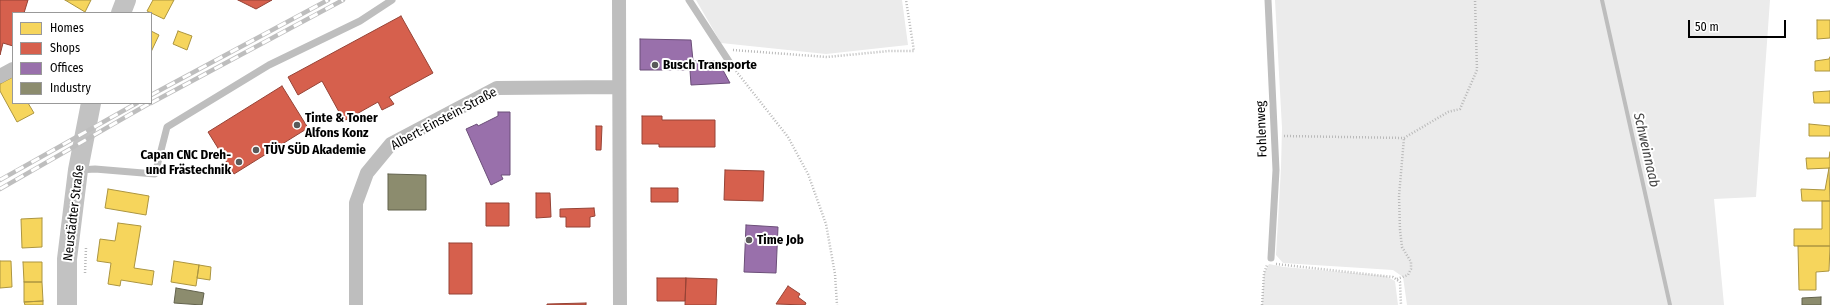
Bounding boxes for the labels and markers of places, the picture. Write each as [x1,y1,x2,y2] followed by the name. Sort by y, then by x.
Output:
[663,57,757,73] place label: Busch Transporte
[650,60,660,70] marker: Busch Transporte
[305,110,378,141] place label: Tinte & Toner Alfons Konz
[292,120,302,130] marker: Tinte & Toner Alfons Konz
[264,142,366,158] place label: TÜV SÜD Akademie
[251,145,261,155] marker: TÜV SÜD Akademie
[140,147,231,178] place label: Capan CNC Dreh- und Frästechnik
[234,157,244,167] marker: Capan CNC Dreh- und Frästechnik
[757,232,804,248] place label: Time Job
[744,235,754,245] marker: Time Job

